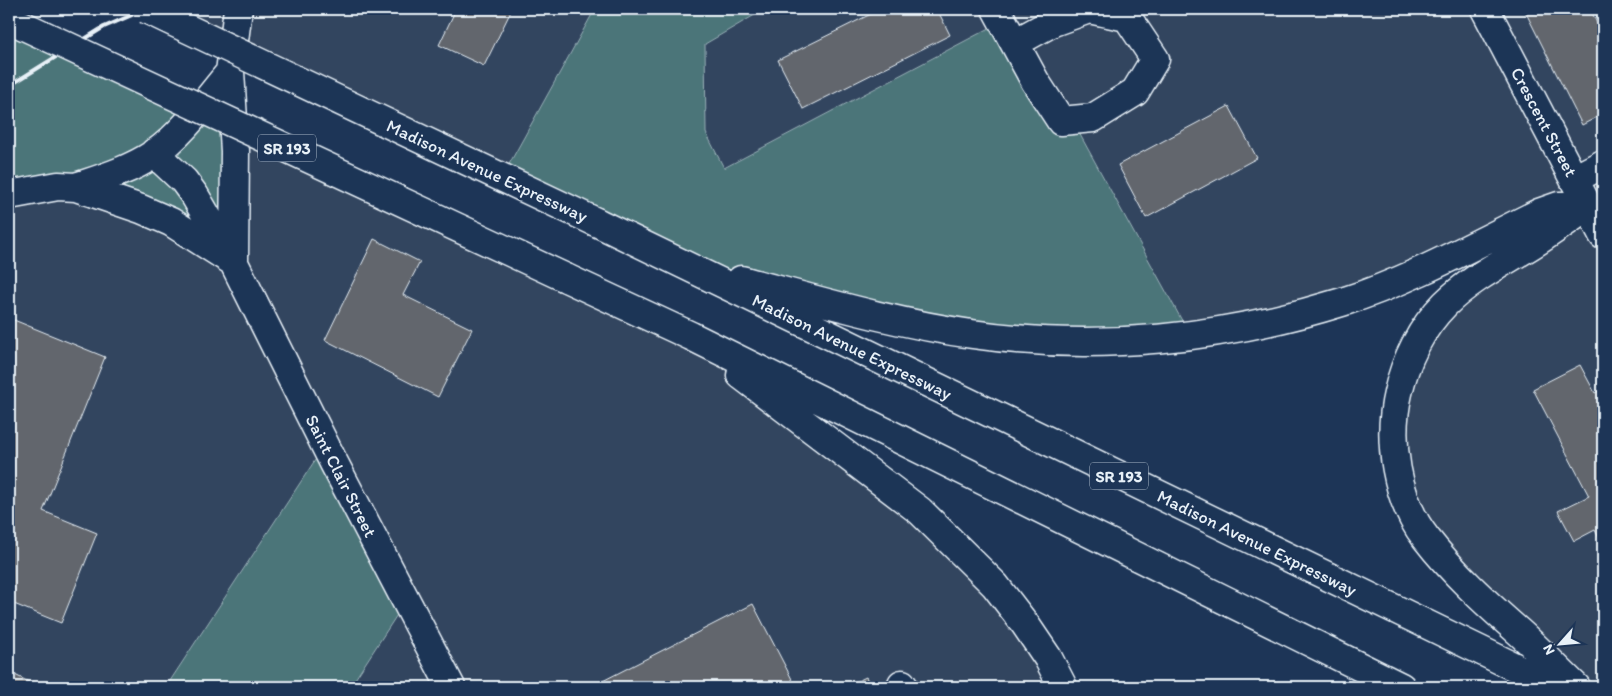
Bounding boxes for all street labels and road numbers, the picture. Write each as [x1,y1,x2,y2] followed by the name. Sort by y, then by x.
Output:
[1506,63,1582,181] street label: Crescent Street
[383,115,591,228] street label: Madison Avenue Expressway
[258,134,316,162] road number: SR 193
[749,289,956,405] street label: Madison Avenue Expressway
[301,411,382,541] street label: Saint Clair Street
[1090,462,1148,490] road number: SR 193
[1154,485,1361,601] street label: Madison Avenue Expressway

